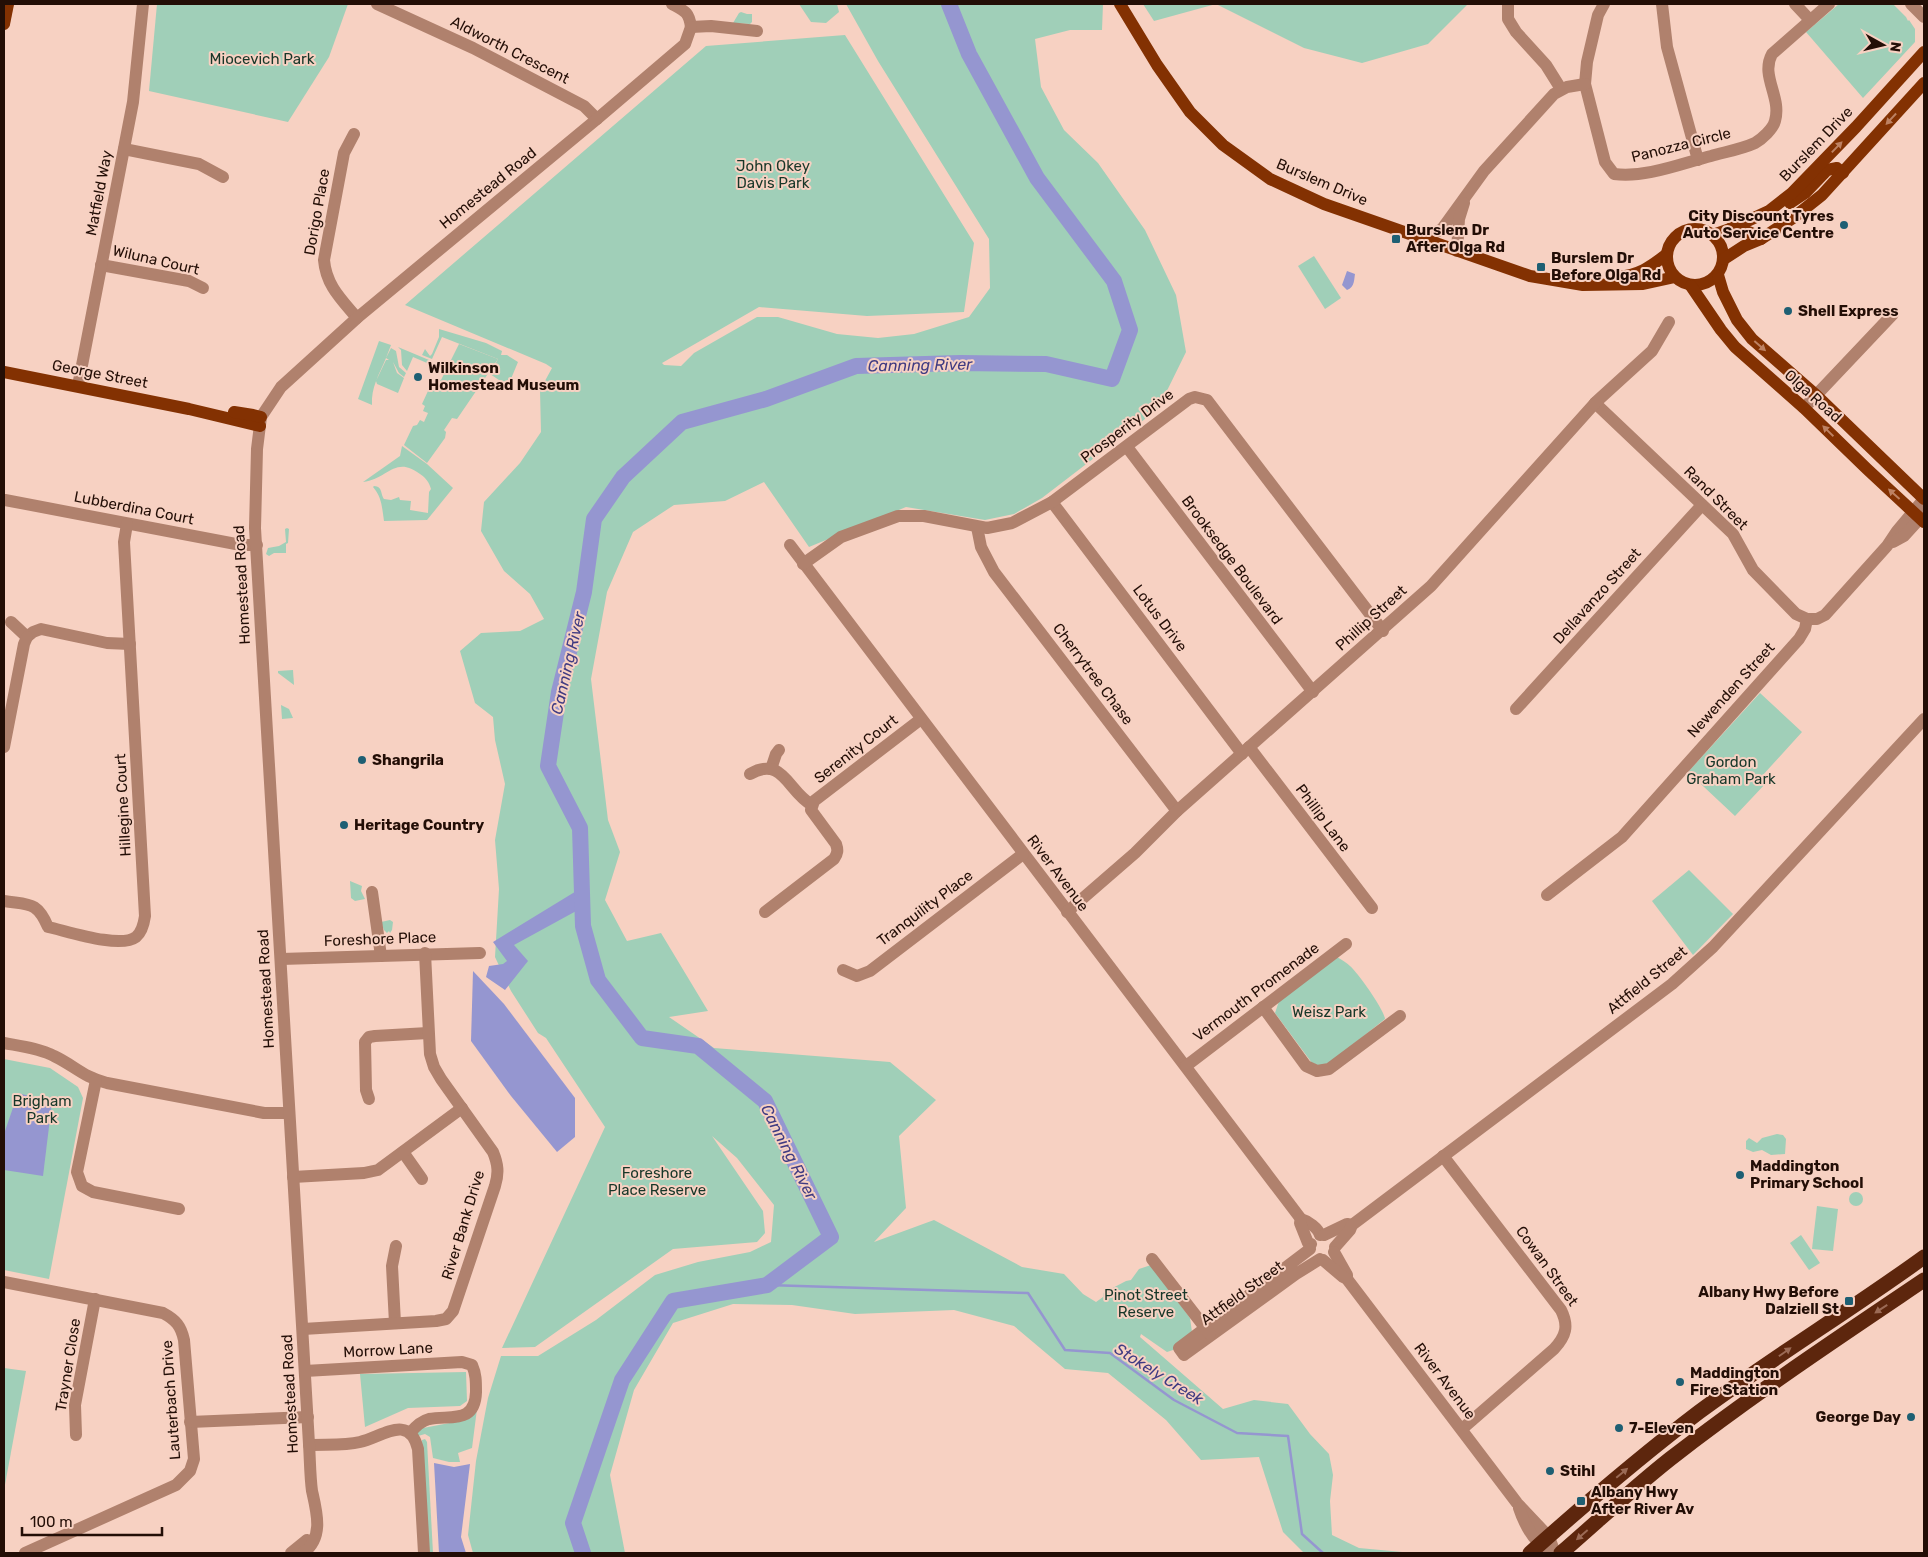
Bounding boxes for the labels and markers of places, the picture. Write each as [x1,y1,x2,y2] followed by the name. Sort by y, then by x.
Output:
[1683,207,1834,242] place label: City Discount Tyres Auto Service Centre
[1838,219,1850,231] marker: City Discount Tyres Auto Service Centre
[1406,221,1505,256] place label: Burslem Dr After Olga Rd
[1390,233,1402,245] marker: Burslem Dr After Olga Rd
[1551,249,1661,284] place label: Burslem Dr Before Olga Rd
[1535,261,1547,273] marker: Burslem Dr Before Olga Rd
[1798,302,1899,320] place label: Shell Express
[1782,305,1794,317] marker: Shell Express
[428,359,579,394] place label: Wilkinson Homestead Museum
[412,371,424,383] marker: Wilkinson Homestead Museum
[372,751,444,769] place label: Shangrila
[356,754,368,766] marker: Shangrila
[354,816,484,834] place label: Heritage Country
[338,819,350,831] marker: Heritage Country
[1750,1157,1864,1192] place label: Maddington Primary School
[1734,1169,1746,1181] marker: Maddington Primary School
[1698,1283,1839,1318] place label: Albany Hwy Before Dalziell St
[1843,1295,1855,1307] marker: Albany Hwy Before Dalziell St
[1690,1364,1779,1399] place label: Maddington Fire Station
[1674,1376,1686,1388] marker: Maddington Fire Station
[1815,1408,1901,1426] place label: George Day
[1905,1411,1917,1423] marker: George Day
[1629,1419,1694,1437] place label: 7-Eleven
[1613,1422,1625,1434] marker: 7-Eleven
[1560,1462,1595,1480] place label: Stihl
[1544,1465,1556,1477] marker: Stihl
[1591,1483,1694,1518] place label: Albany Hwy After River Av
[1575,1495,1587,1507] marker: Albany Hwy After River Av

